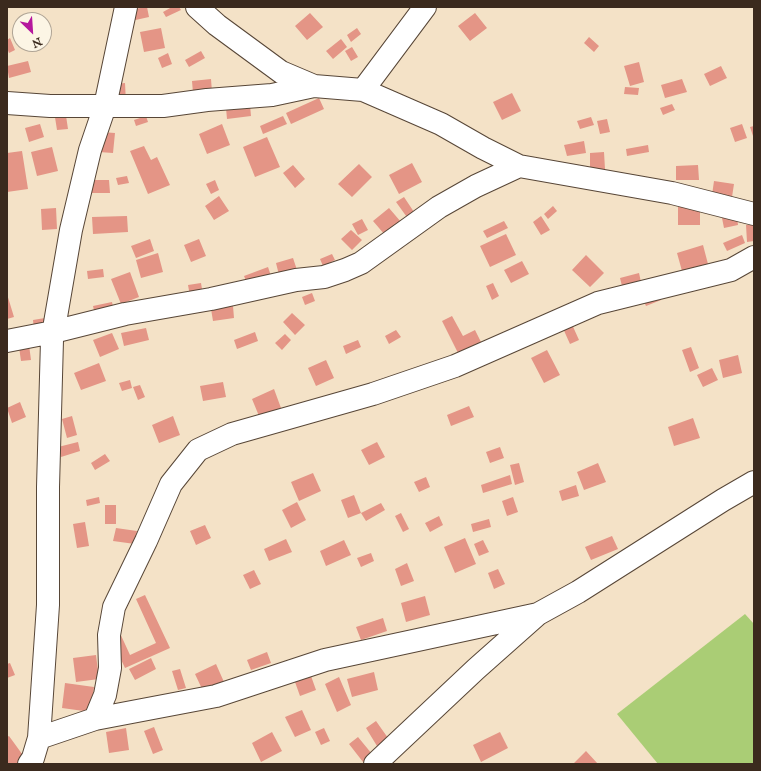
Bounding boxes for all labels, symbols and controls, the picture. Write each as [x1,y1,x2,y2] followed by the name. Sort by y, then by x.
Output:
[12,12,52,52] north arrow
[29,34,44,50] text: N

